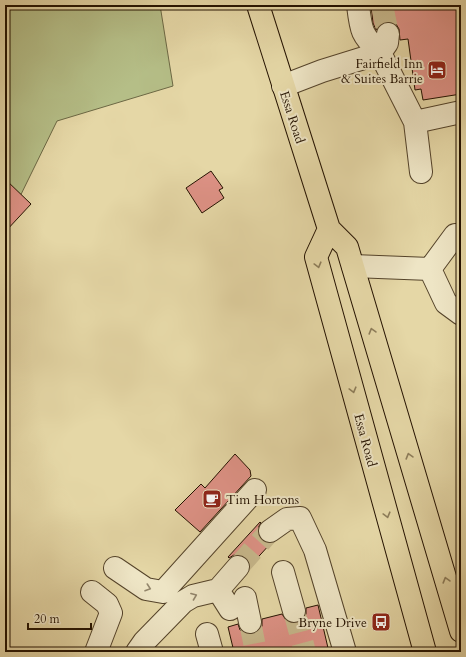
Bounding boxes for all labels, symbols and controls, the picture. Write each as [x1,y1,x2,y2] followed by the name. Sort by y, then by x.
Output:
[341,55,424,88] place label: Fairfield Inn & Suites Barrie
[426,59,448,81] hotel icon: Fairfield Inn & Suites Barrie
[275,89,309,146] street label: Essa Road
[313,261,322,268] one-way arrow
[368,328,377,335] one-way arrow
[348,387,356,393] one-way arrow
[349,412,381,469] street label: Essa Road
[405,452,414,459] one-way arrow
[201,488,223,510] cafe icon: Tim Hortons
[226,491,299,509] place label: Tim Hortons
[382,512,391,519] one-way arrow
[442,577,451,584] one-way arrow
[144,583,151,592] one-way arrow
[191,593,198,601] one-way arrow
[28,605,91,631] scale bar
[34,611,61,627] text: 20 m
[370,611,392,633] bus stop icon: Bryne Drive
[298,614,367,632] place label: Bryne Drive

